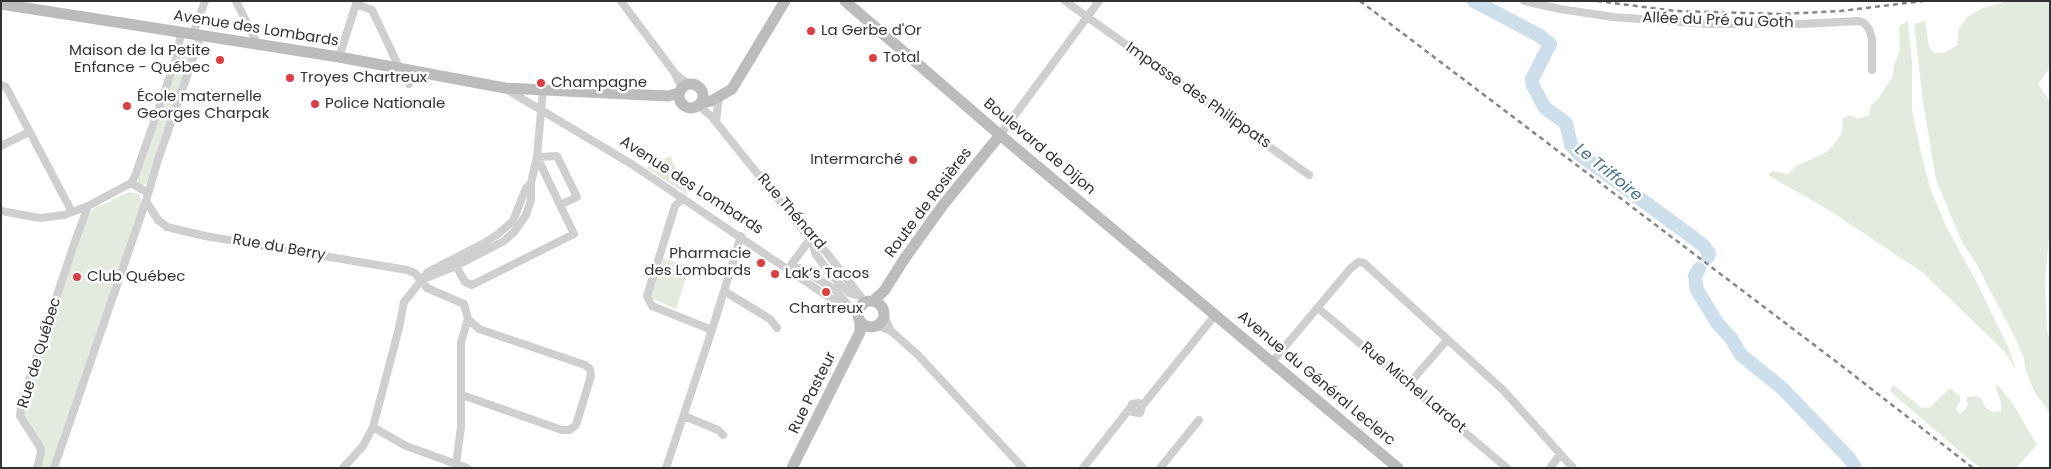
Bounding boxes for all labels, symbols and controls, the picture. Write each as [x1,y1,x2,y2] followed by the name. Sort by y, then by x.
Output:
[172,7,340,51] street label: Avenue des Lombards
[1642,9,1794,33] street label: Allée du Pré au Goth
[821,22,922,40] place label: La Gerbe d'Or
[805,25,817,37] marker: La Gerbe d'Or
[1122,39,1274,153] street label: Impasse des Philippats
[69,42,210,77] place label: Maison de la Petite Enfance - Québec
[883,49,920,67] place label: Total
[867,52,879,64] marker: Total
[214,54,226,66] marker: Maison de la Petite Enfance - Québec
[300,69,427,87] place label: Troyes Chartreux
[284,72,296,84] marker: Troyes Chartreux
[551,74,647,92] place label: Champagne
[535,77,547,89] marker: Champagne
[137,88,269,123] place label: École maternelle Georges Charpak
[325,95,445,113] place label: Police Nationale
[979,95,1099,199] street label: Boulevard de Dijon
[309,98,321,110] marker: Police Nationale
[121,100,133,112] marker: École maternelle Georges Charpak
[616,133,766,239] street label: Avenue des Lombards
[1571,140,1645,206] water label: Le Triffoire
[882,145,976,261] street label: Route de Rosières
[810,151,903,169] place label: Intermarché
[907,154,919,166] marker: Intermarché
[753,170,829,254] street label: Rue Thénard
[231,231,327,265] street label: Rue du Berry
[644,245,751,280] place label: Pharmacie des Lombards
[755,257,767,269] marker: Pharmacie des Lombards
[785,265,869,283] place label: Lak’s Tacos
[87,268,185,286] place label: Club Québec
[769,268,781,280] marker: Lak’s Tacos
[71,271,83,283] marker: Club Québec
[820,286,832,298] marker: Chartreux
[15,296,65,410] street label: Rue de Québec
[789,300,863,318] place label: Chartreux
[1234,308,1398,450] street label: Avenue du Général Leclerc
[1357,339,1469,437] street label: Rue Michel Lardot
[785,349,841,437] street label: Rue Pasteur

